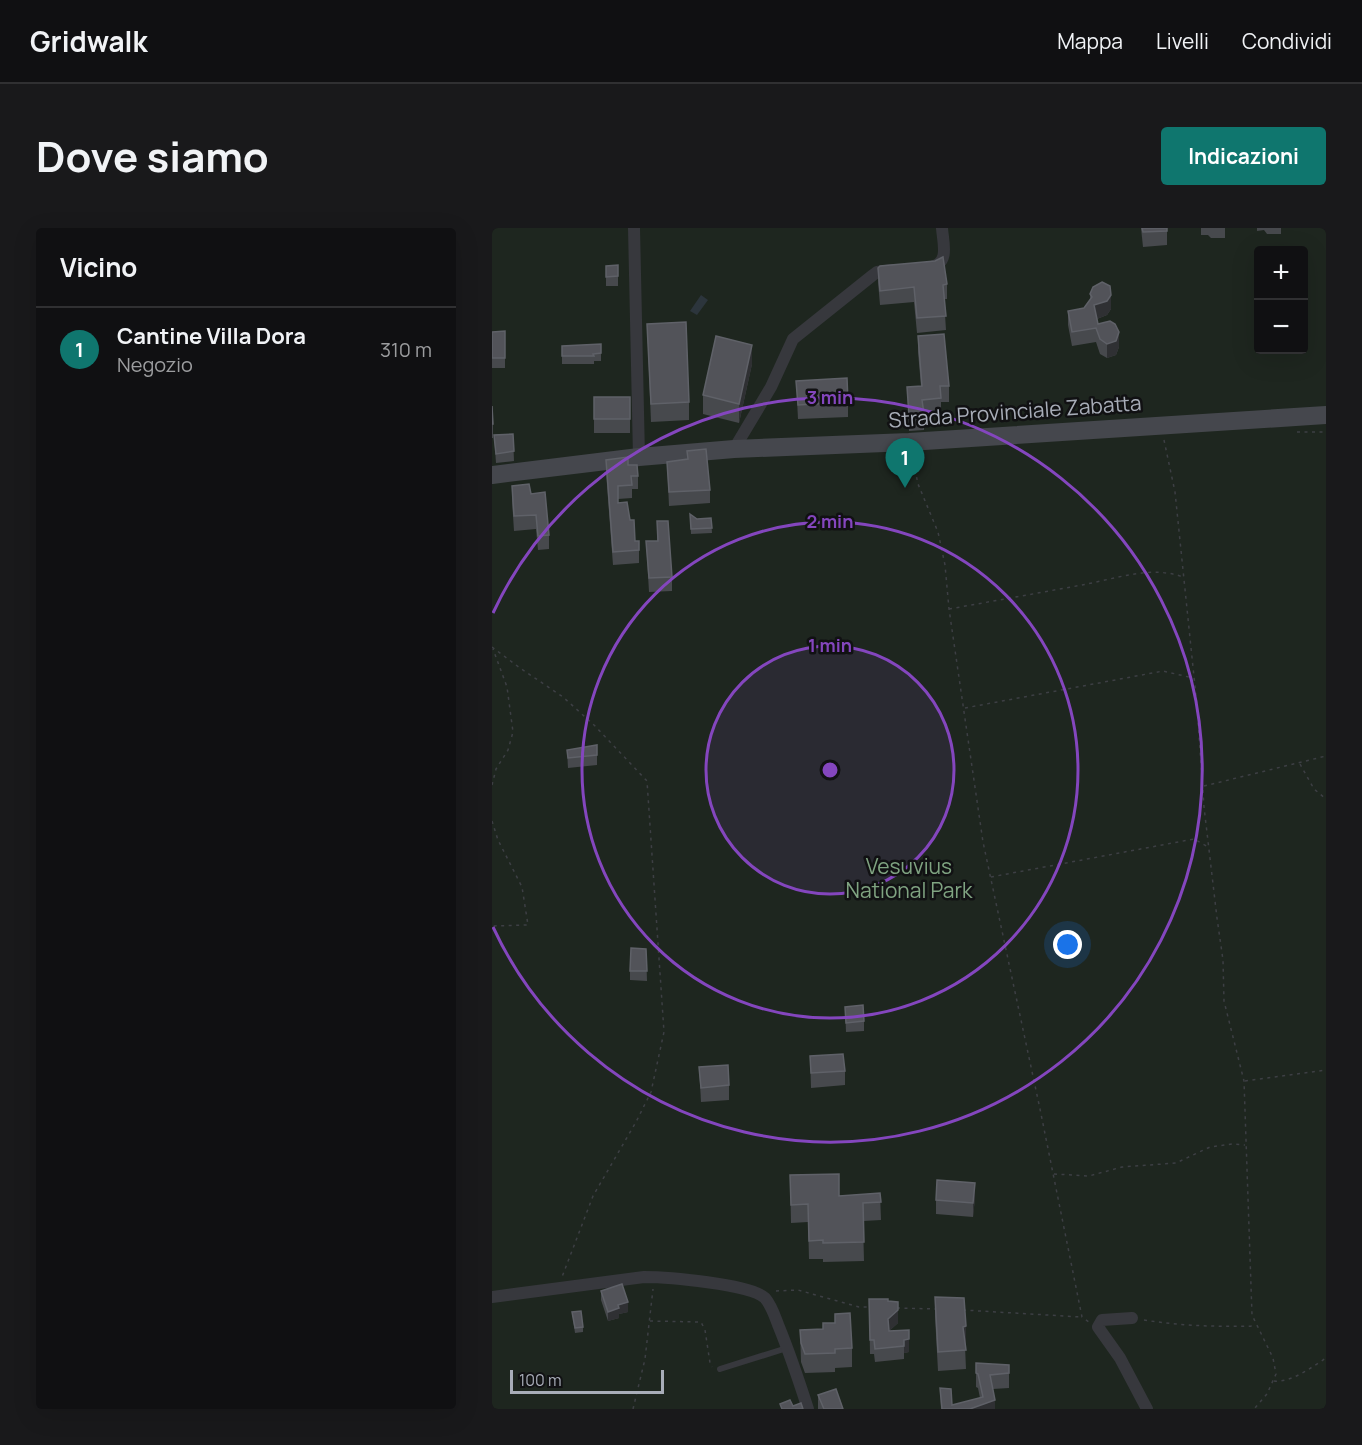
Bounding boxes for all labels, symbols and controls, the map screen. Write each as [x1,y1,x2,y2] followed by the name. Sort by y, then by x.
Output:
[30,22,147,60] text: Gridwalk
[1057,27,1123,55] text: Mappa
[1156,27,1209,55] text: Livelli
[1242,27,1332,55] text: Condividi
[36,127,269,185] text: Dove siamo
[1161,127,1326,185] button: Indicazioni
[1254,246,1308,354] map controls
[1254,246,1308,300] button: +
[60,249,137,285] text: Vicino
[1254,300,1308,354] button: −
[117,321,306,351] text: Cantine Villa Dora
[75,336,84,363] text: 1
[380,336,432,363] text: 310 m
[117,351,193,378] text: Negozio
[807,385,853,409] text: 3 min
[887,388,1142,434] street label: Strada Provinciale Zabatta
[886,438,924,488] pin: 1
[807,509,853,533] text: 2 min
[808,633,852,657] text: 1 min
[820,760,840,780] centre of rings
[846,852,973,904] park label: Vesuvius National Park
[1053,930,1082,959] your location
[510,1367,664,1394] scale bar
[519,1369,562,1391] text: 100 m

